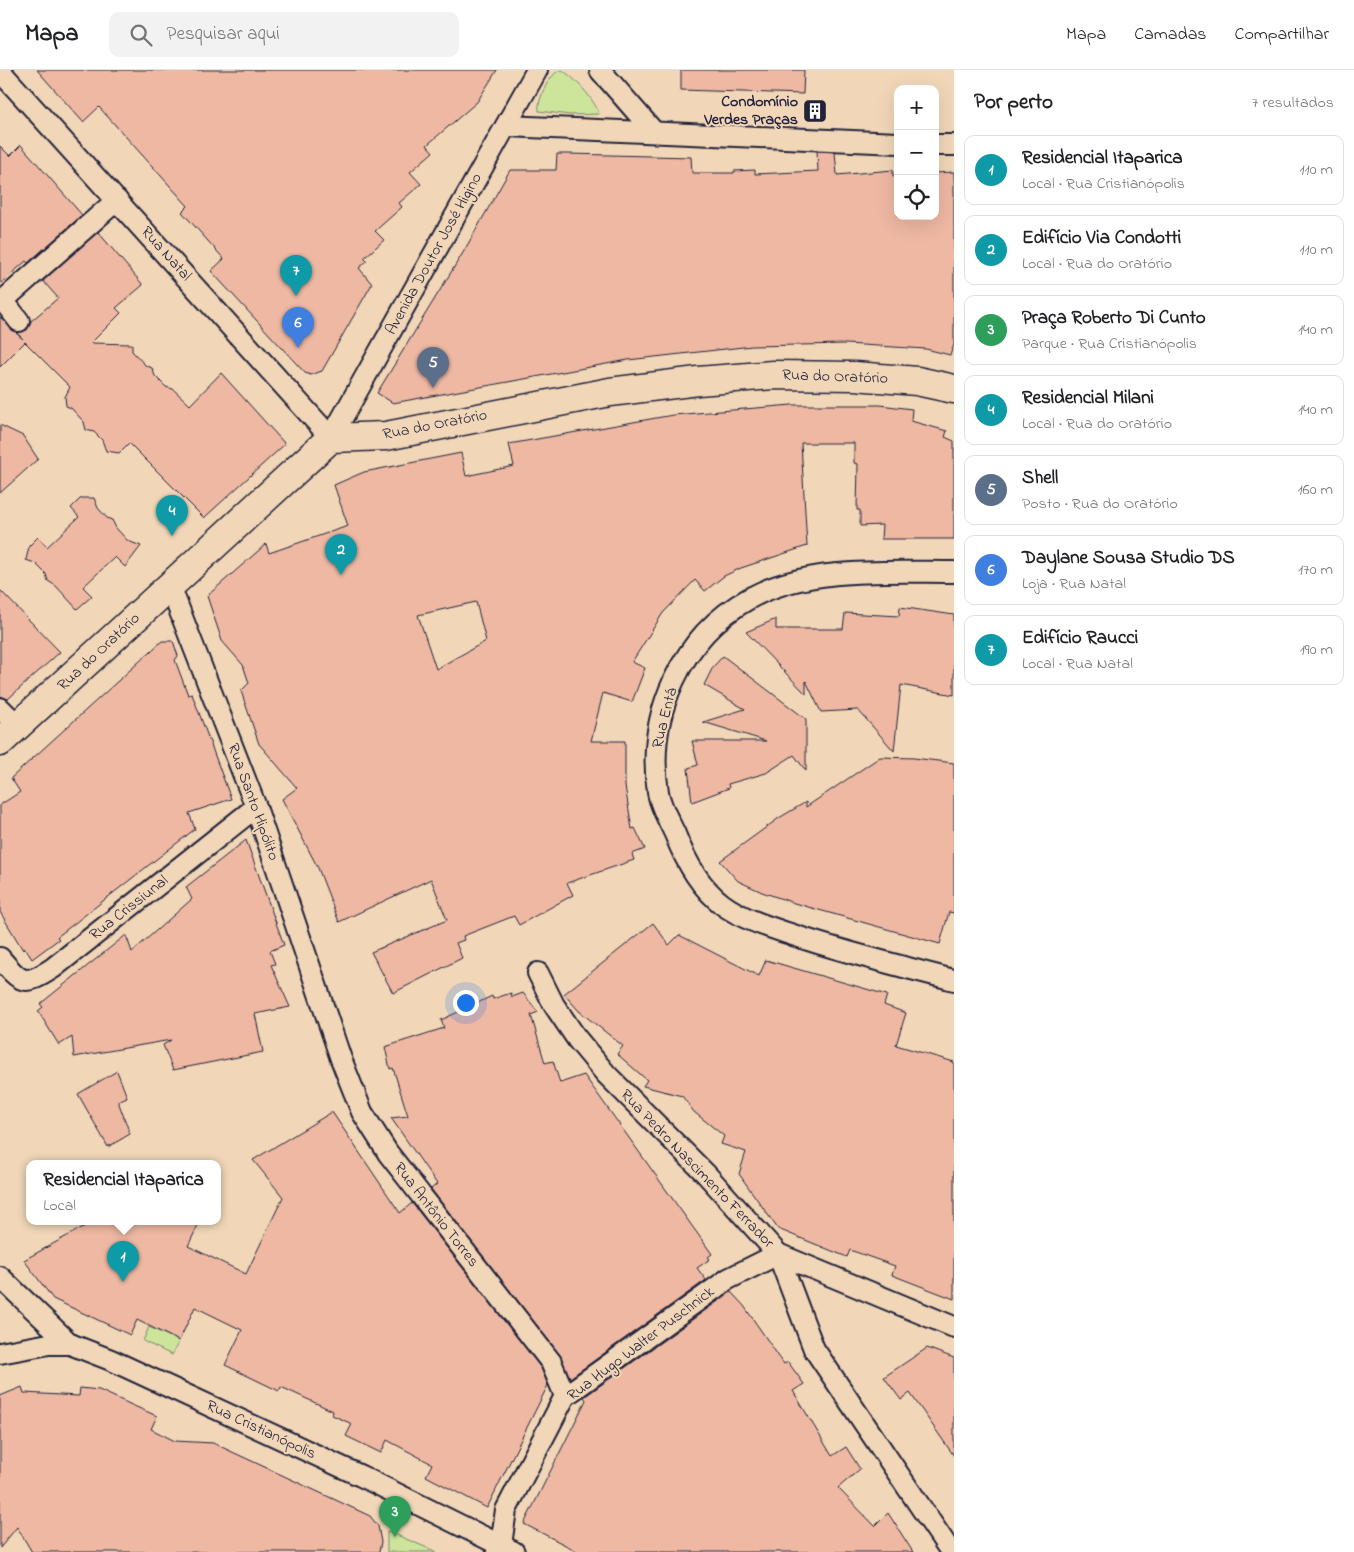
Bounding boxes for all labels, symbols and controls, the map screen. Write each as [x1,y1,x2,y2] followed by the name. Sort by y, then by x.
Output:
[109,12,459,57] search box
[25,17,79,52] text: Mapa
[127,21,155,49] icon: search
[167,21,280,48] text: Pesquisar aqui
[1066,22,1106,48] text: Mapa
[1134,22,1207,48] text: Camadas
[1235,22,1329,48] text: Compartilhar
[894,85,939,220] map controls
[894,85,939,130] button: +
[974,88,1053,118] text: Por perto
[703,90,798,132] place label: Condomínio Verdes Praças
[1252,91,1334,115] text: 7 resultados
[802,98,828,124] building icon: Condomínio Verdes Praças
[894,130,939,175] button: −
[1022,145,1182,172] text: Residencial Itaparica
[988,158,994,182] text: 1
[1299,158,1333,182] text: 110 m
[379,169,489,339] street label: Avenida Doutor José Higino
[1022,172,1185,196] text: Local · Rua Cristianópolis
[894,175,939,220] button: locate
[135,221,197,287] street label: Rua Natal
[1022,225,1181,252] text: Edifício Via Condotti
[987,238,995,262] text: 2
[1299,238,1333,262] text: 110 m
[1022,252,1172,276] text: Local · Rua do Oratório
[280,255,312,296] pin: 7
[1022,305,1206,332] text: Praça Roberto Di Cunto
[282,307,314,348] pin: 6
[988,318,994,342] text: 3
[1298,318,1333,342] text: 140 m
[1022,332,1197,356] text: Parque · Rua Cristianópolis
[417,347,449,388] pin: 5
[782,363,888,391] street label: Rua do Oratório
[1022,385,1154,412] text: Residencial Milani
[988,398,994,422] text: 4
[1298,398,1333,422] text: 140 m
[381,403,489,447] street label: Rua do Oratório
[1022,412,1172,436] text: Local · Rua do Oratório
[1022,465,1058,492] text: Shell
[986,478,996,502] text: 5
[1298,478,1333,502] text: 160 m
[1022,492,1178,516] text: Posto · Rua do Oratório
[156,495,188,536] pin: 4
[325,534,357,575] pin: 2
[1022,545,1235,572] text: Daylane Sousa Studio DS
[987,558,995,582] text: 6
[1298,558,1333,582] text: 170 m
[1022,572,1126,596] text: Loja · Rua Natal
[52,607,146,697] street label: Rua do Oratório
[1022,625,1138,652] text: Edifício Raucci
[988,638,994,662] text: 7
[1300,638,1333,662] text: 190 m
[1022,652,1133,676] text: Local · Rua Natal
[646,685,684,751] street label: Rua Entá
[221,740,285,864] street label: Rua Santo Hipólito
[84,869,174,947] street label: Rua Crissiunal
[453,990,479,1016] your location
[614,1084,780,1254] street label: Rua Pedro Nascimento Ferrador
[387,1157,485,1273] street label: Rua Antônio Torres
[26,1160,221,1225] popup
[43,1167,204,1194] text: Residencial Itaparica
[43,1194,76,1218] text: Local
[107,1241,139,1282] pin: 1
[562,1280,720,1407] street label: Rua Hugo Walter Puschnick
[202,1394,320,1466] street label: Rua Cristianópolis
[379,1496,411,1537] pin: 3

